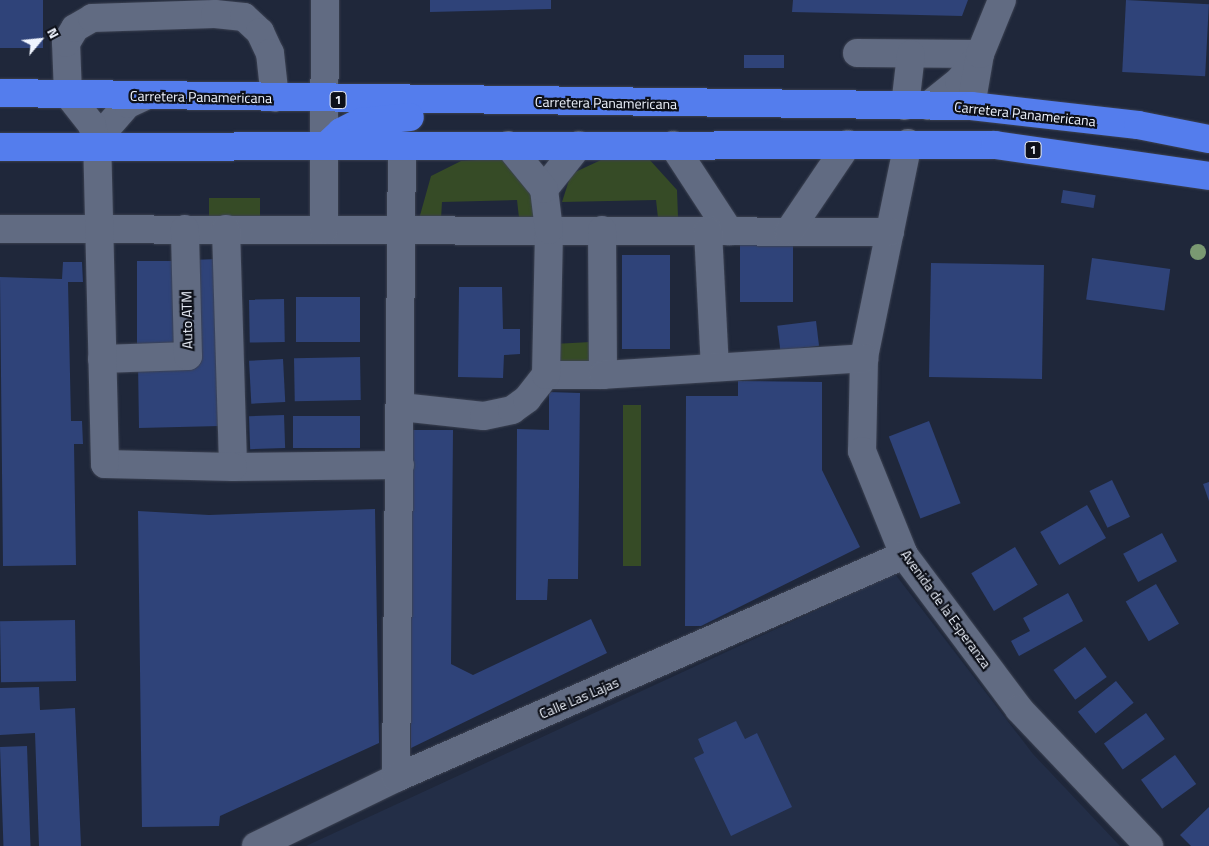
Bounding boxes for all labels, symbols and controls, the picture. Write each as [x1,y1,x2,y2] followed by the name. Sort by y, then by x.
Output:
[15,15,65,65] north arrow
[42,24,65,42] text: N
[130,87,272,107] street label: Carretera Panamericana
[329,90,347,110] road number: 1
[535,93,677,113] street label: Carretera Panamericana
[953,98,1097,130] street label: Carretera Panamericana
[1024,140,1042,160] road number: 1
[178,291,196,349] street label: Auto ATM
[897,547,995,671] street label: Avenida de la Esperanza
[537,674,621,722] street label: Calle Las Lajas

